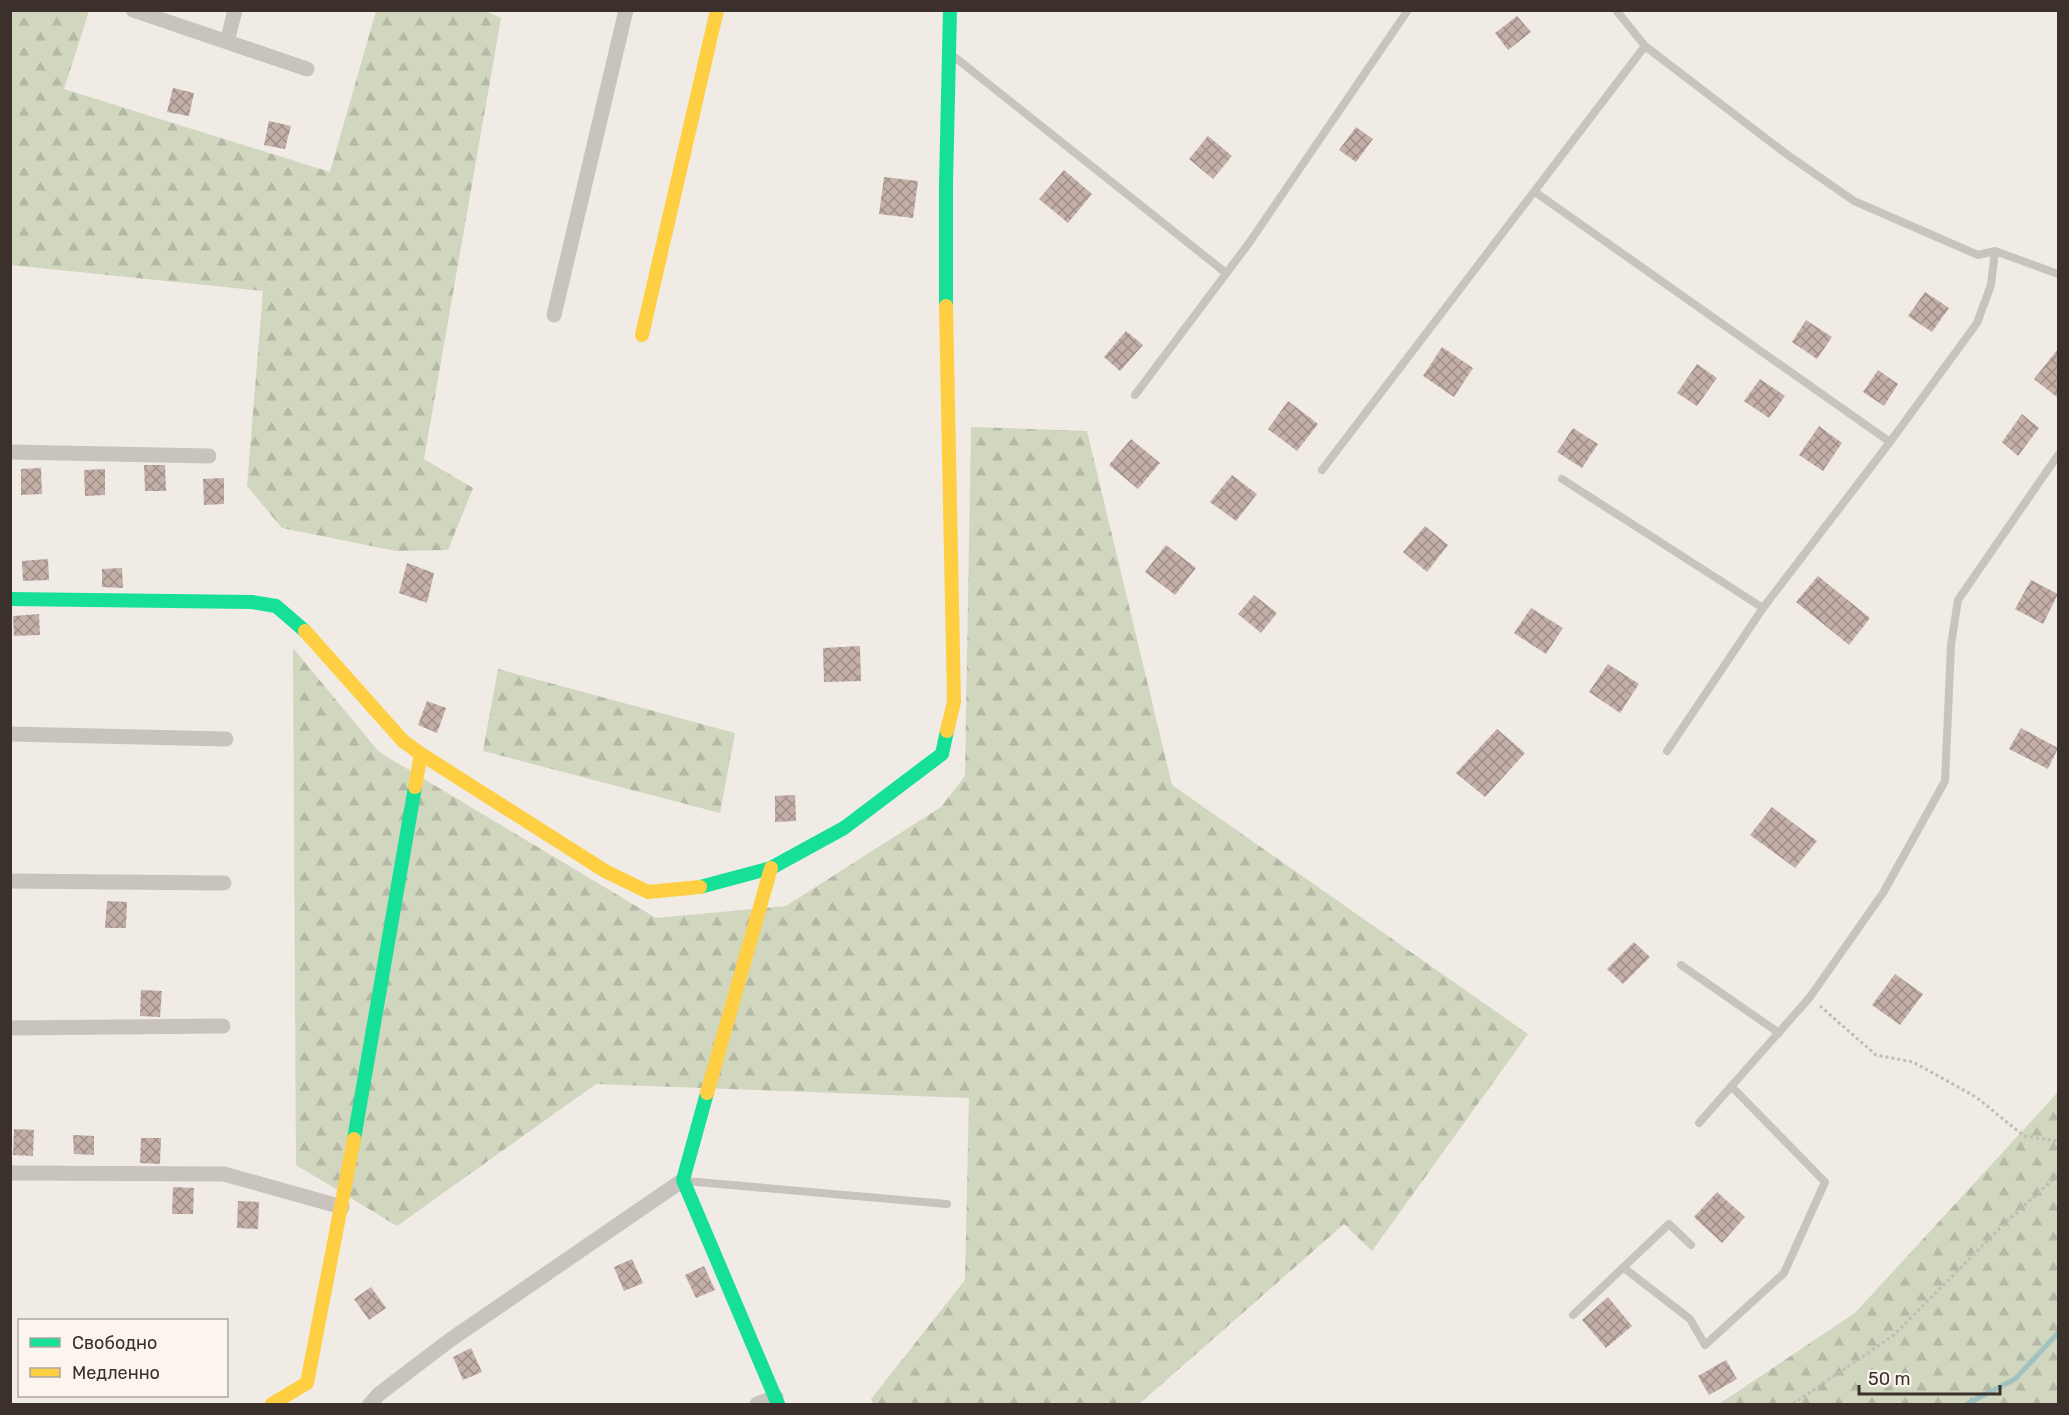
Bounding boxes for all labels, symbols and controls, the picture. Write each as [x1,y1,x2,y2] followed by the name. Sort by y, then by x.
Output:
[18,1319,228,1397] legend
[72,1332,157,1354] text: Свободно
[1859,1358,2000,1396] scale bar
[72,1362,160,1384] text: Медленно
[1868,1368,1911,1390] text: 50 m

